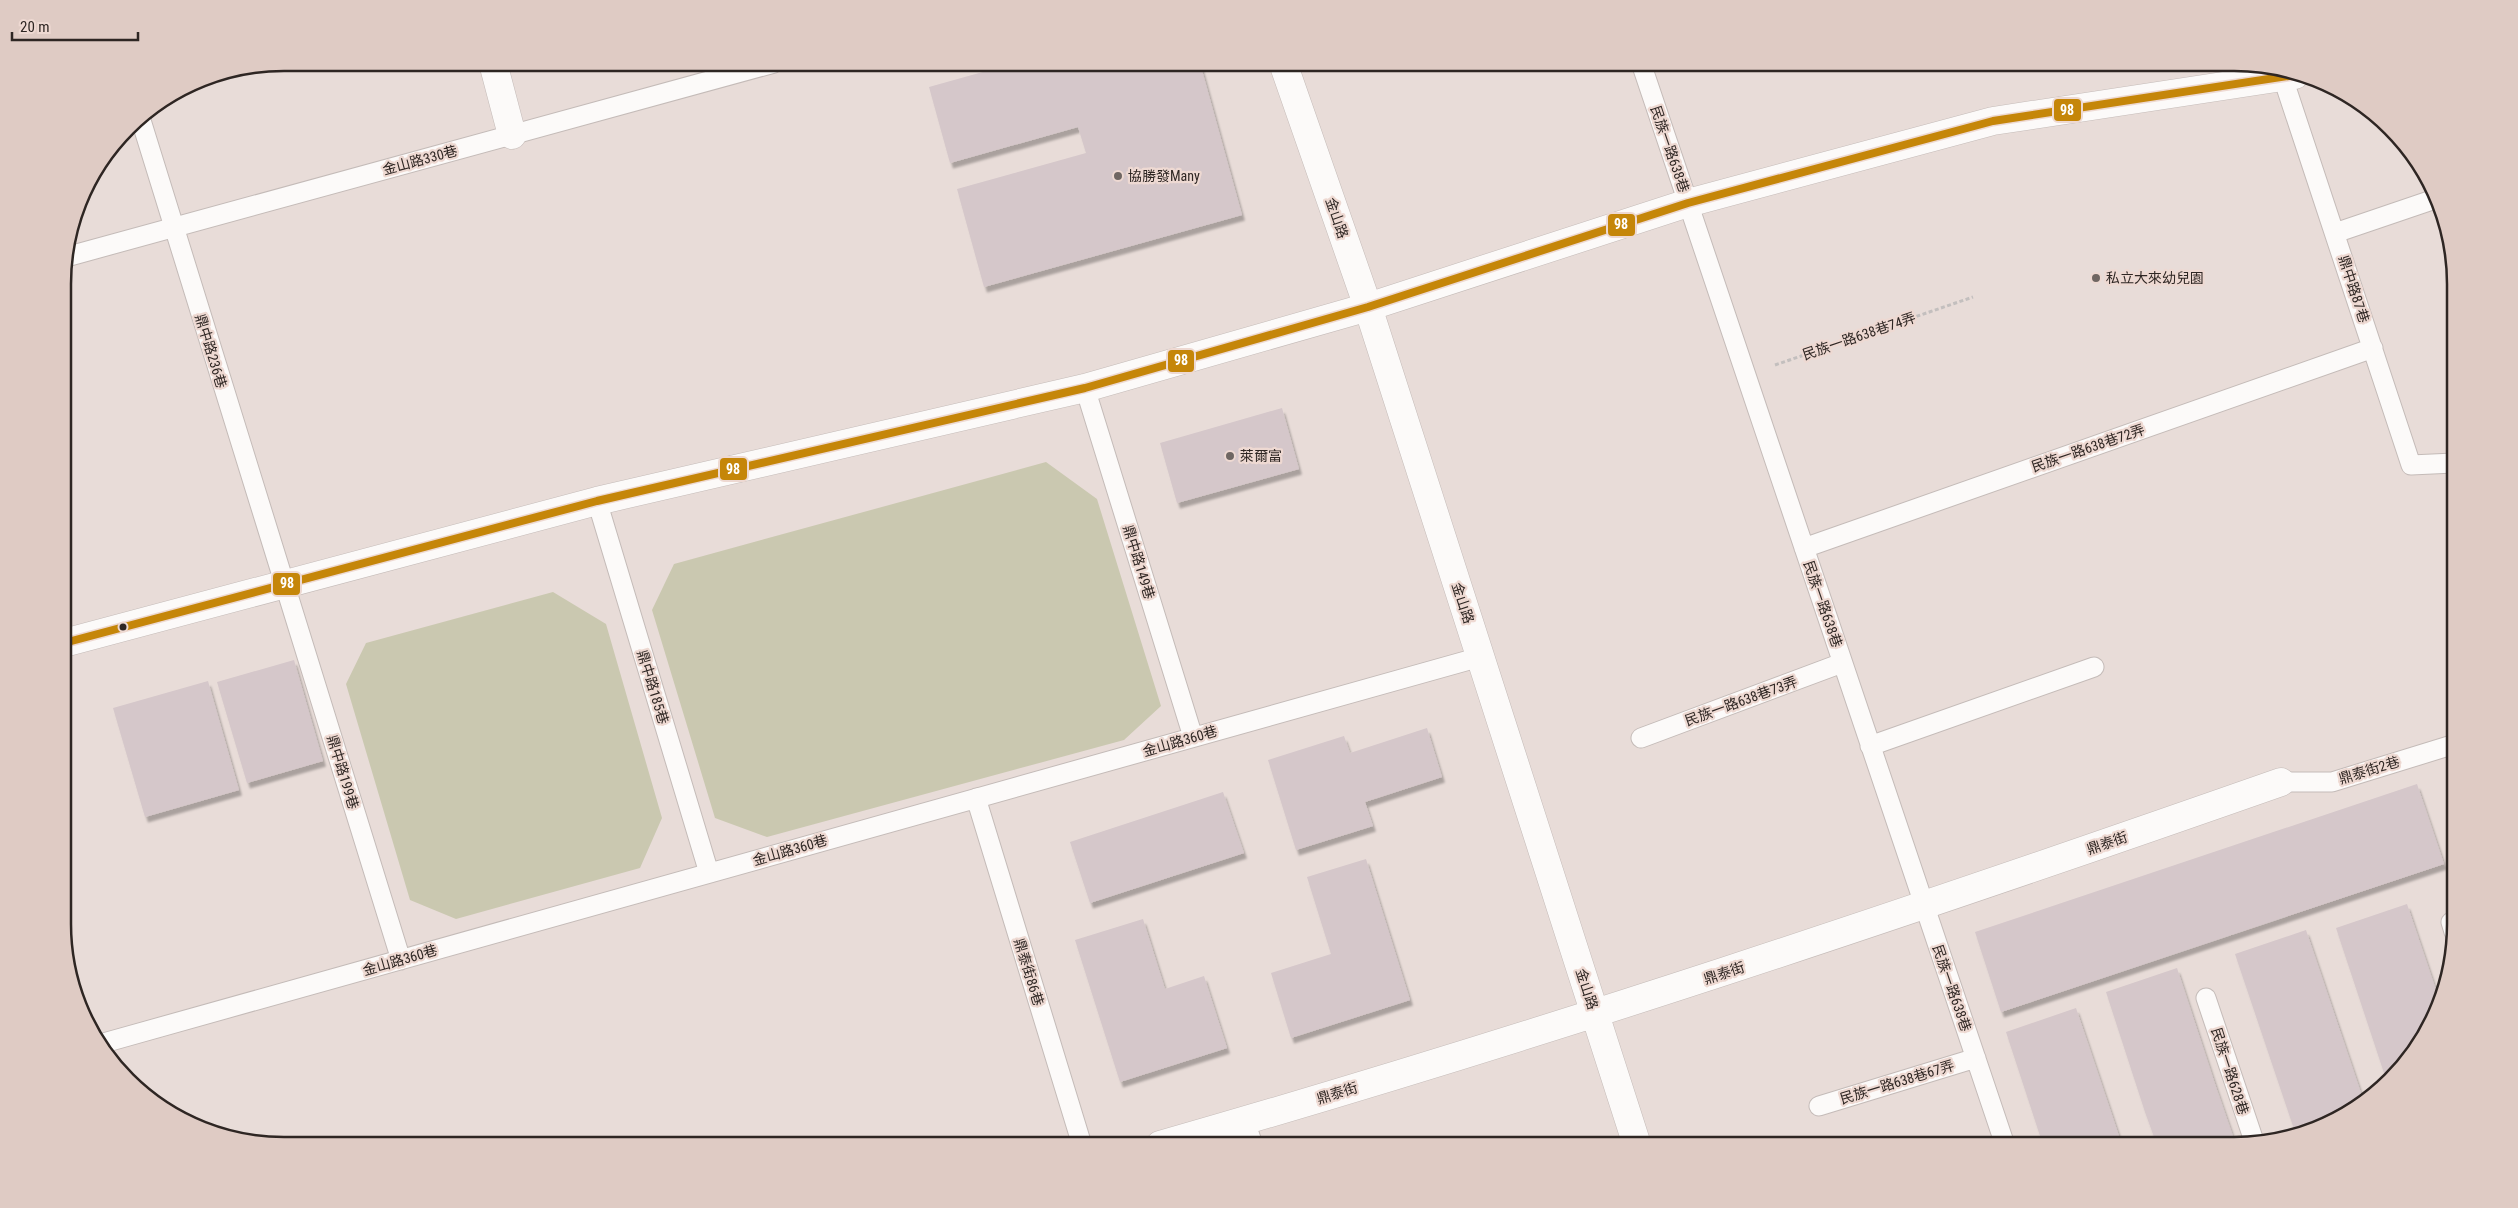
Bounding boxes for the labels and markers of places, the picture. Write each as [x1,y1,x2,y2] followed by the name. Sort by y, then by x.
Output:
[1128,168,1200,184] place label: 協勝發Many
[1112,170,1124,182] marker: 協勝發Many
[2106,270,2204,286] place label: 私立大來幼兒園
[2090,272,2102,284] marker: 私立大來幼兒園
[1240,448,1282,464] place label: 萊爾富
[1224,450,1236,462] marker: 萊爾富
[118,622,128,632] unlabelled marker

